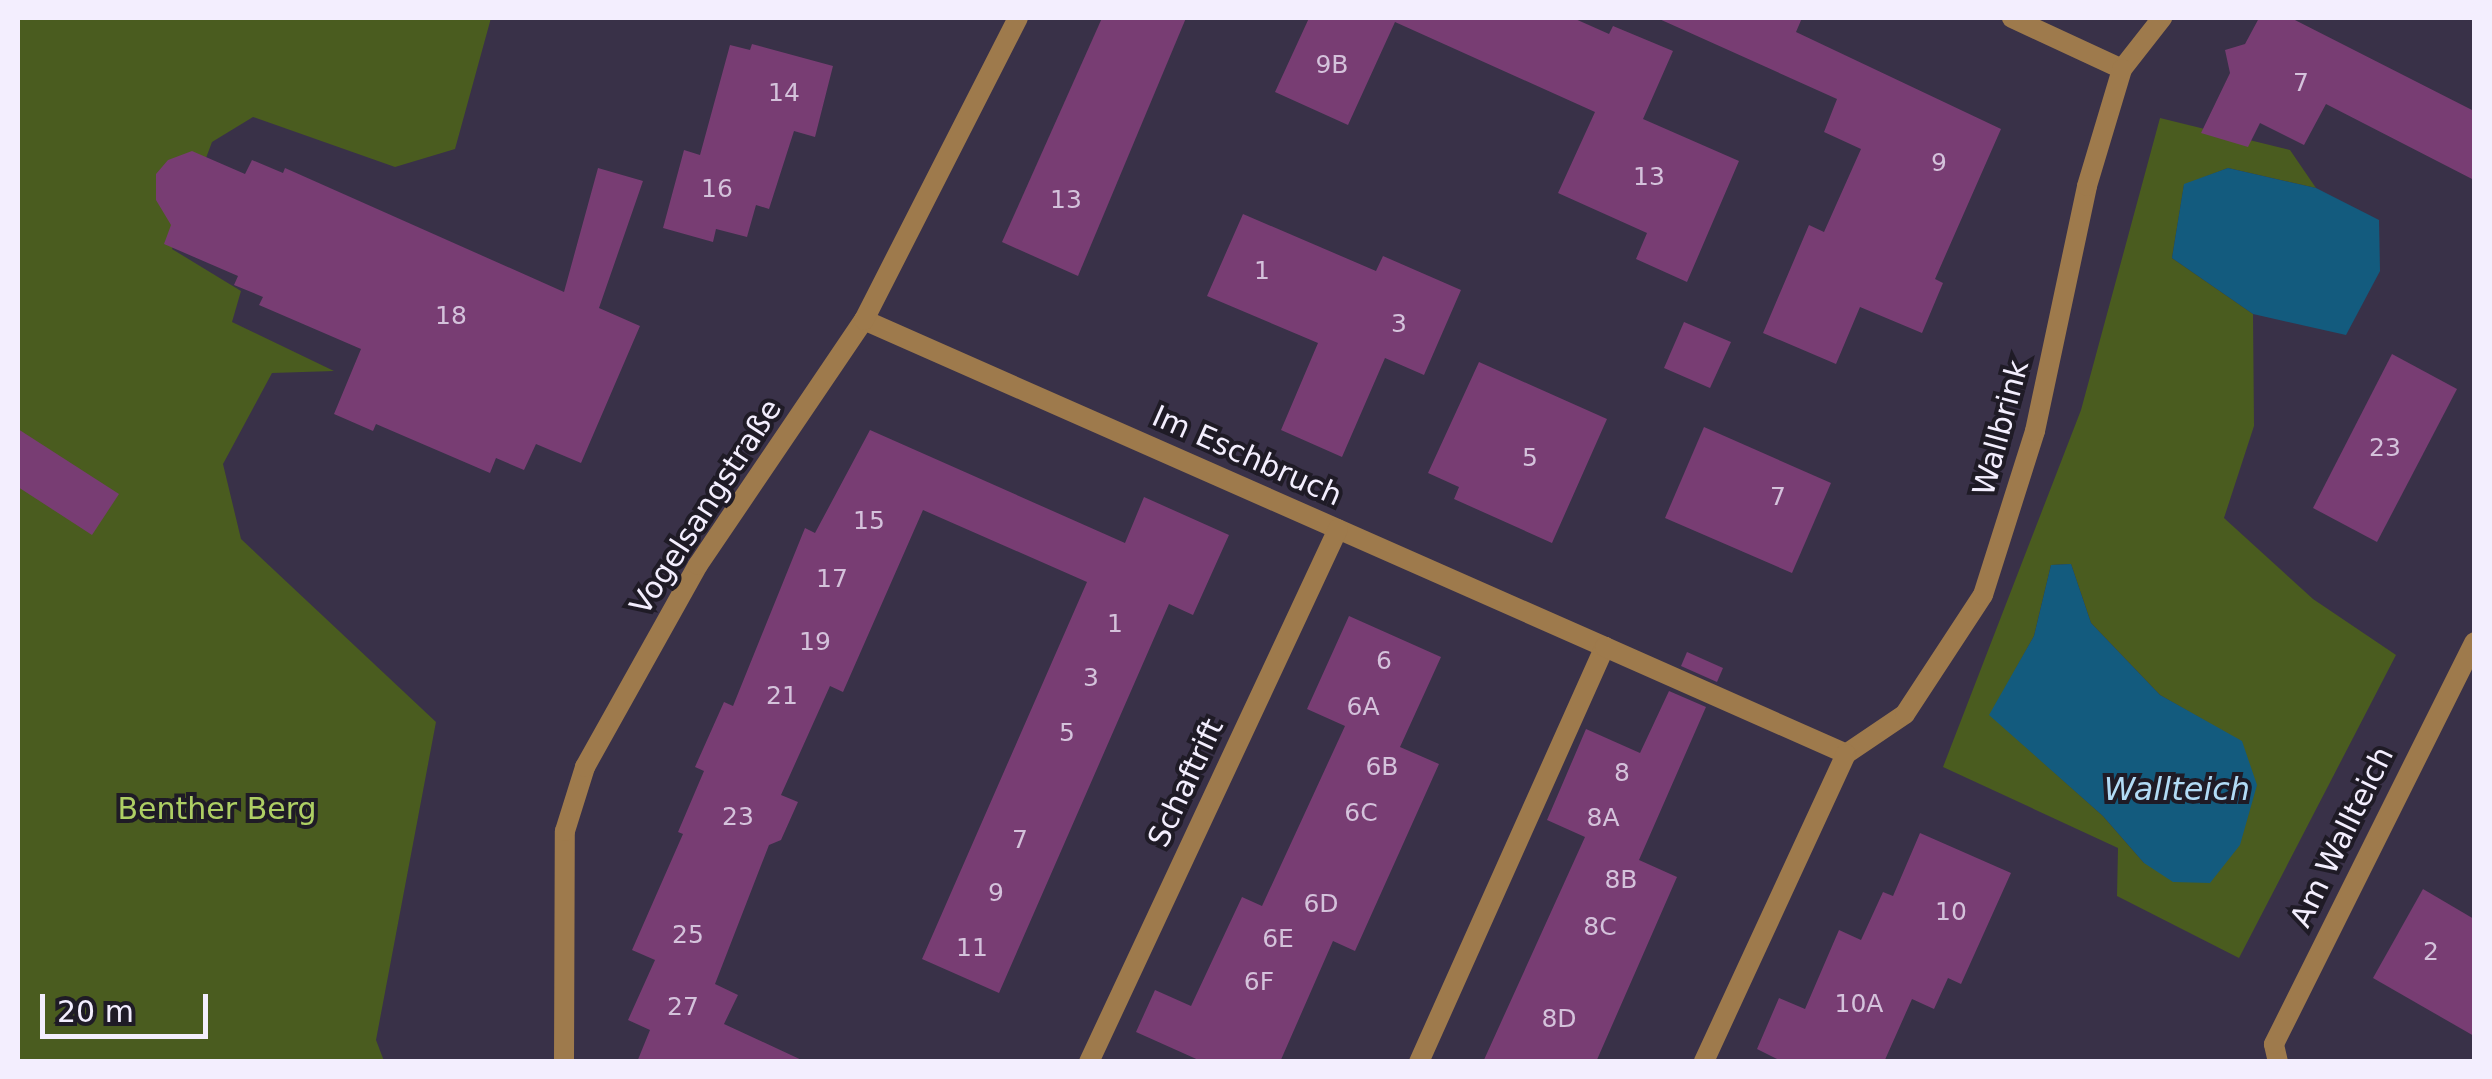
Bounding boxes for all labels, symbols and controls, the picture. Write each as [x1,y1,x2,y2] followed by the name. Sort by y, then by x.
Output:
[1315,50,1349,80] house number: 9B
[2293,68,2309,98] house number: 7
[768,78,800,108] house number: 14
[1931,148,1947,178] house number: 9
[1633,162,1665,192] house number: 13
[701,174,733,204] house number: 16
[1050,185,1082,215] house number: 13
[1254,256,1270,286] house number: 1
[435,301,467,331] house number: 18
[1391,309,1407,339] house number: 3
[1966,356,2036,500] street label: Wallbrink
[623,392,789,622] street label: Vogelsangstraße
[1147,398,1347,514] street label: Im Eschbruch
[2369,433,2401,463] house number: 23
[1522,443,1538,473] house number: 5
[1770,482,1786,512] house number: 7
[853,506,885,536] house number: 15
[816,564,848,594] house number: 17
[1107,609,1123,639] house number: 1
[799,627,831,657] house number: 19
[1376,646,1392,676] house number: 6
[1083,663,1099,693] house number: 3
[766,681,798,711] house number: 21
[1346,692,1380,722] house number: 6A
[1141,713,1231,853] street label: Schaftrift
[1059,718,1075,748] house number: 5
[2283,741,2401,933] street label: Am Wallteich
[1365,752,1399,782] house number: 6B
[1614,758,1630,788] house number: 8
[2104,770,2250,808] water label: Wallteich
[117,791,317,827] park label: Benther Berg
[1344,798,1378,828] house number: 6C
[722,802,754,832] house number: 23
[1586,803,1620,833] house number: 8A
[1012,825,1028,855] house number: 7
[1604,865,1638,895] house number: 8B
[988,878,1004,908] house number: 9
[1303,889,1339,919] house number: 6D
[1935,897,1967,927] house number: 10
[1583,912,1617,942] house number: 8C
[672,920,704,950] house number: 25
[1262,924,1294,954] house number: 6E
[956,933,988,963] house number: 11
[2423,937,2439,967] house number: 2
[1244,967,1274,997] house number: 6F
[45,974,212,1036] scale bar
[1835,989,1883,1019] house number: 10A
[667,992,699,1022] house number: 27
[57,994,134,1029] text: 20 m
[1541,1004,1577,1034] house number: 8D

